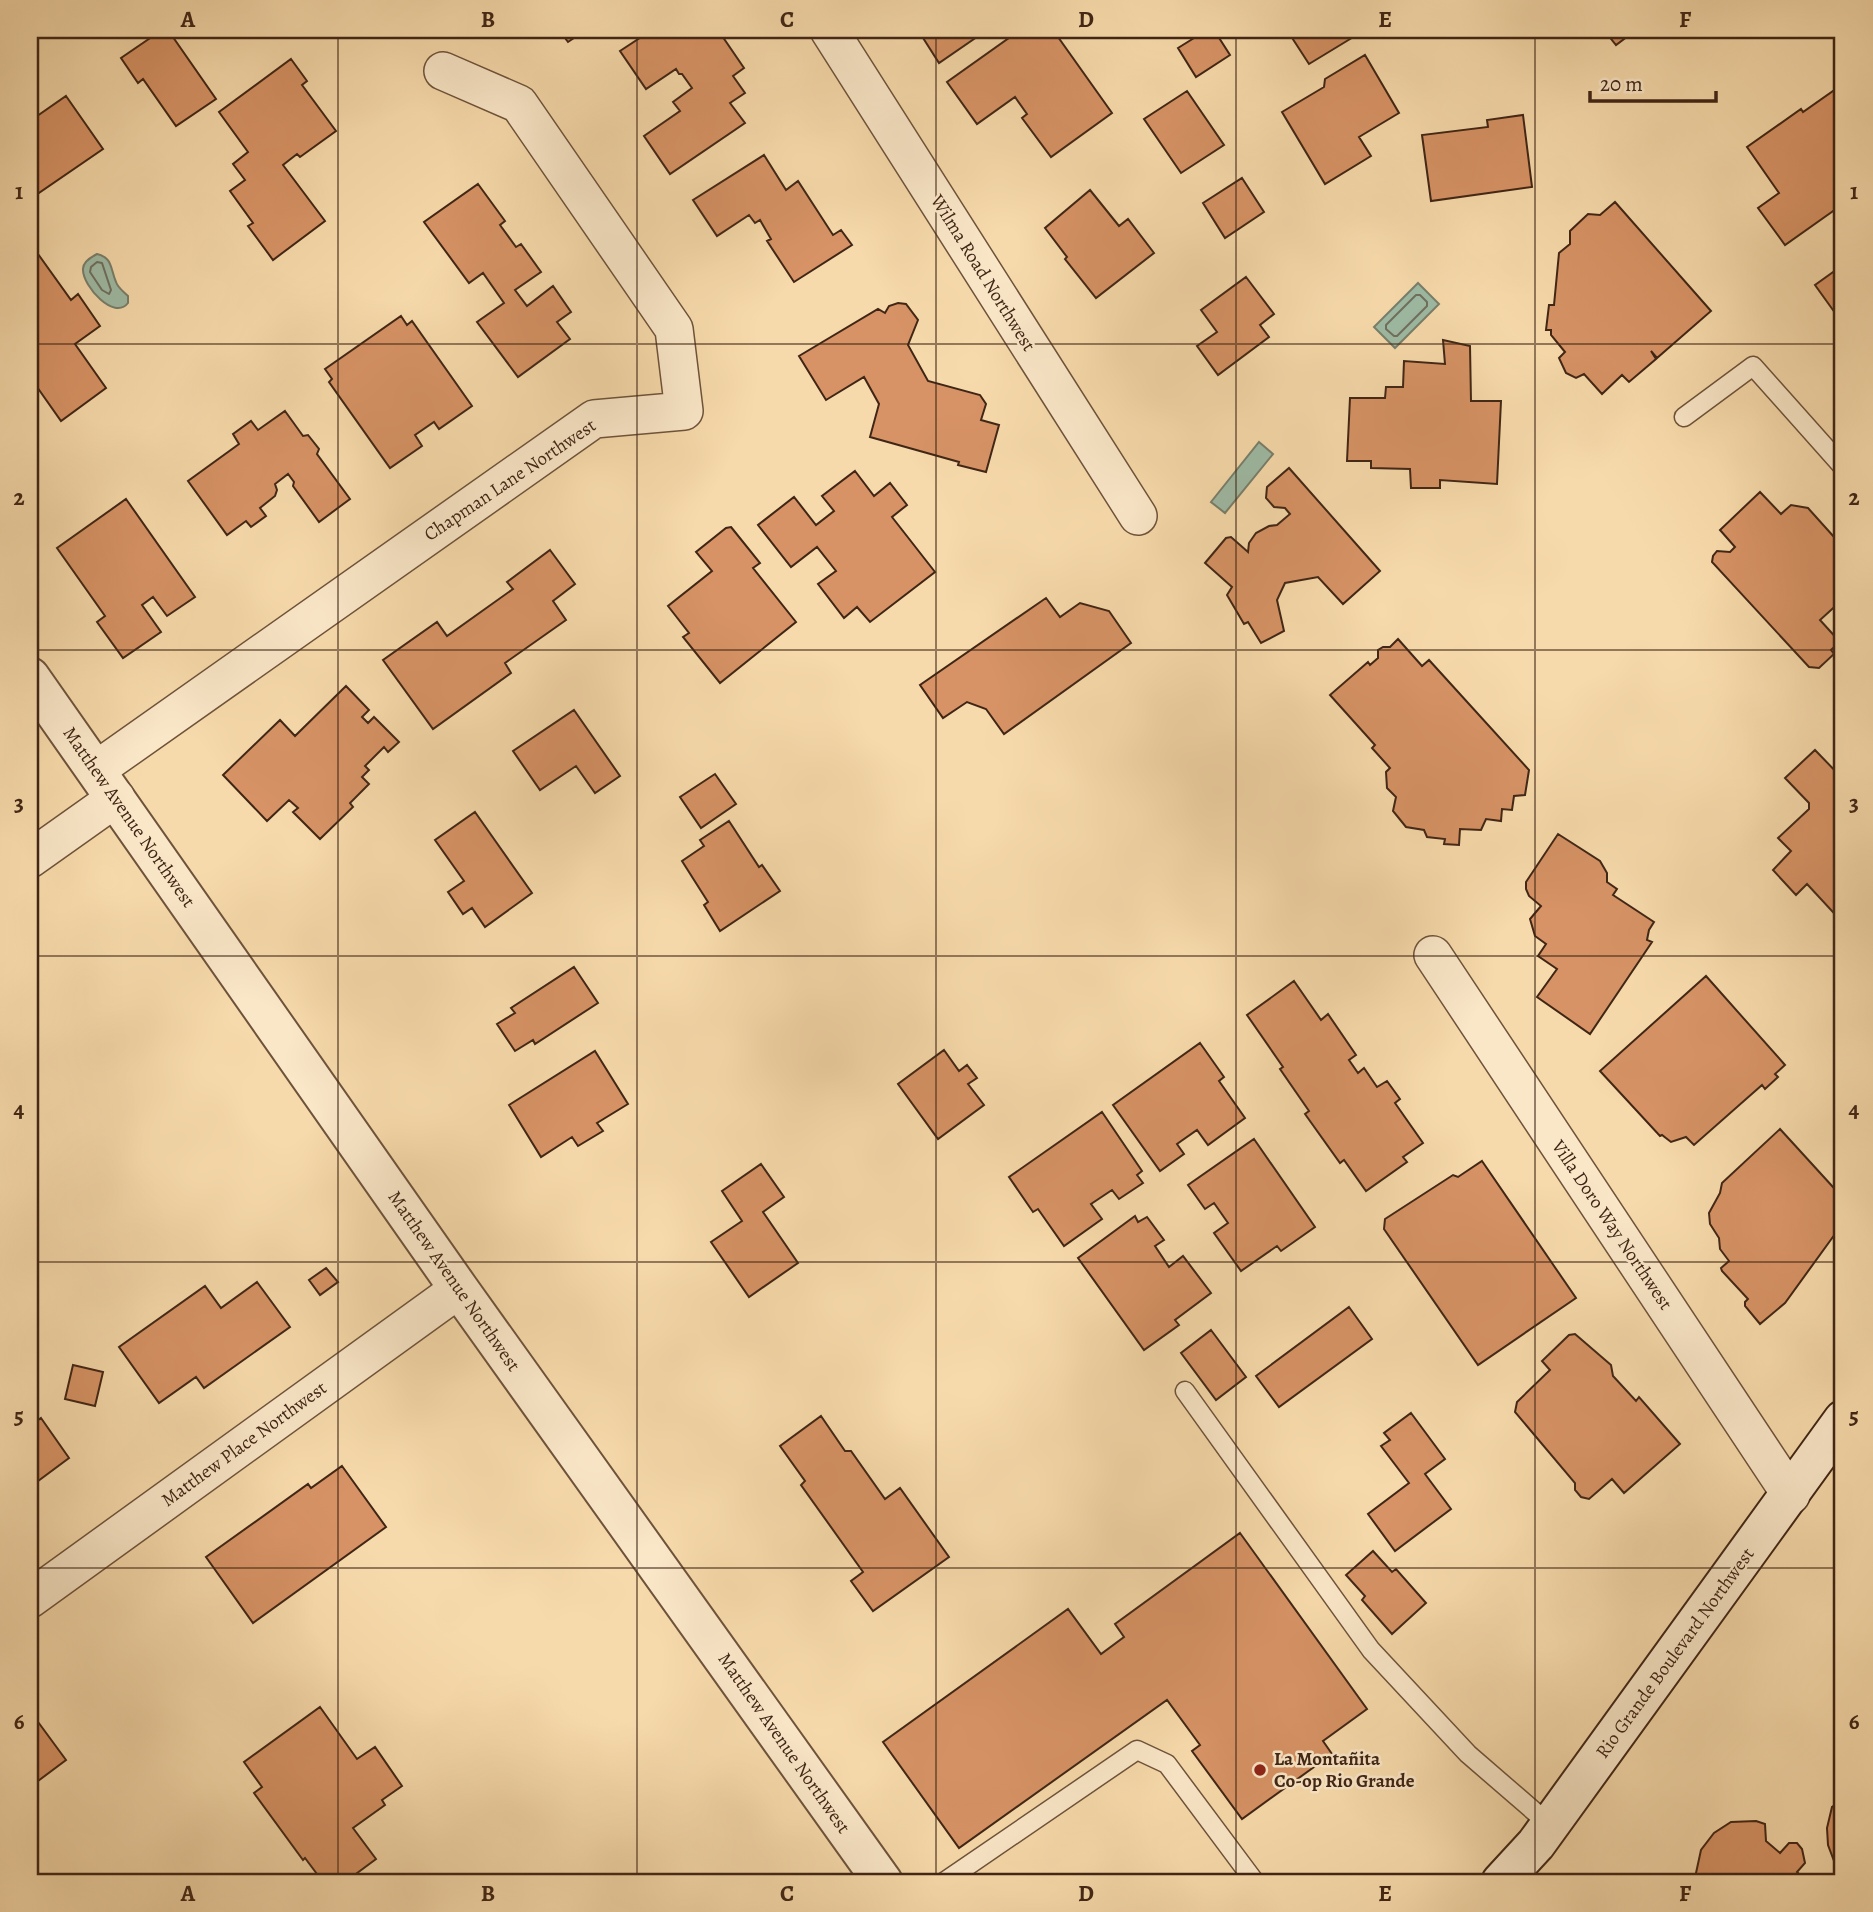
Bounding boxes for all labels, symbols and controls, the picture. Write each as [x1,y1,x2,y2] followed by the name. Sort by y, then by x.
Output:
[180,4,196,35] text: A
[481,4,495,35] text: B
[780,4,794,35] text: C
[1078,4,1094,35] text: D
[1378,4,1392,35] text: E
[1679,4,1692,35] text: F
[1590,60,1716,104] scale bar
[1600,70,1643,98] text: 20 m
[15,176,23,207] text: 1
[1850,176,1858,207] text: 1
[924,189,1042,356] street label: Wilma Road Northwest
[419,413,601,547] street label: Chapman Lane Northwest
[13,482,25,513] text: 2
[1848,482,1860,513] text: 2
[57,721,201,913] street label: Matthew Avenue Northwest
[14,788,24,819] text: 3
[1849,788,1859,819] text: 3
[14,1094,25,1125] text: 4
[1849,1094,1860,1125] text: 4
[1545,1134,1679,1315] street label: Villa Doro Way Northwest
[382,1185,526,1377] street label: Matthew Avenue Northwest
[156,1375,332,1513] street label: Matthew Place Northwest
[14,1400,24,1431] text: 5
[1849,1400,1859,1431] text: 5
[1590,1542,1760,1764] street label: Rio Grande Boulevard Northwest
[712,1647,856,1839] street label: Matthew Avenue Northwest
[14,1706,25,1737] text: 6
[1849,1706,1860,1737] text: 6
[1274,1746,1415,1794] place label: La Montañita Co-op Rio Grande
[1252,1762,1268,1778] marker: La Montañita Co-op Rio Grande
[180,1878,196,1909] text: A
[481,1878,495,1909] text: B
[780,1878,794,1909] text: C
[1078,1878,1094,1909] text: D
[1378,1878,1392,1909] text: E
[1679,1878,1692,1909] text: F

